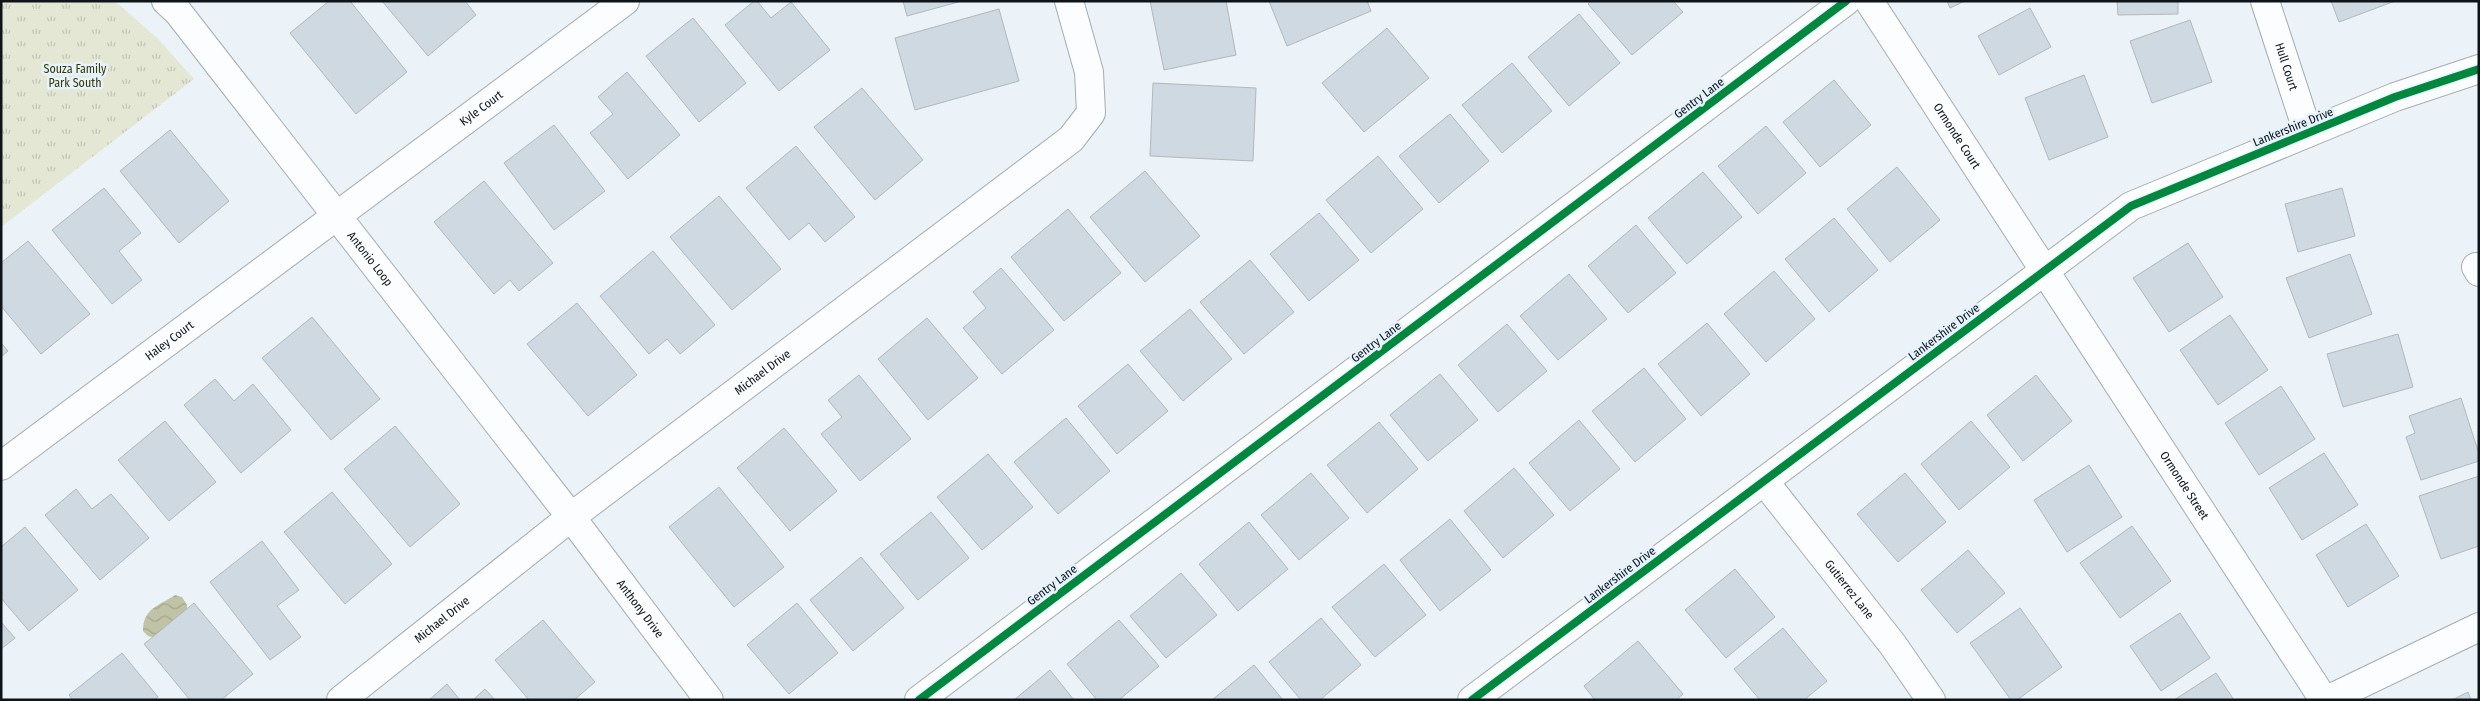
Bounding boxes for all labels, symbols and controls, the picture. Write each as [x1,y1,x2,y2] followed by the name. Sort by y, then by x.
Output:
[2272,41,2301,92] street label: Hull Court
[44,62,107,90] park label: Souza Family Park South
[1671,75,1727,121] street label: Gentry Lane
[457,87,506,129] street label: Kyle Court
[1930,101,1983,171] street label: Ormonde Court
[2251,105,2335,149] street label: Lankershire Drive
[344,229,396,289] street label: Antonio Loop
[1906,301,1982,363] street label: Lankershire Drive
[142,318,196,363] street label: Haley Court
[1348,319,1404,365] street label: Gentry Lane
[732,347,793,398] street label: Michael Drive
[2157,449,2212,522] street label: Ormonde Street
[1582,544,1658,606] street label: Lankershire Drive
[1822,557,1877,622] street label: Gutierrez Lane
[1024,562,1080,608] street label: Gentry Lane
[614,577,667,641] street label: Anthony Drive
[412,594,472,646] street label: Michael Drive

